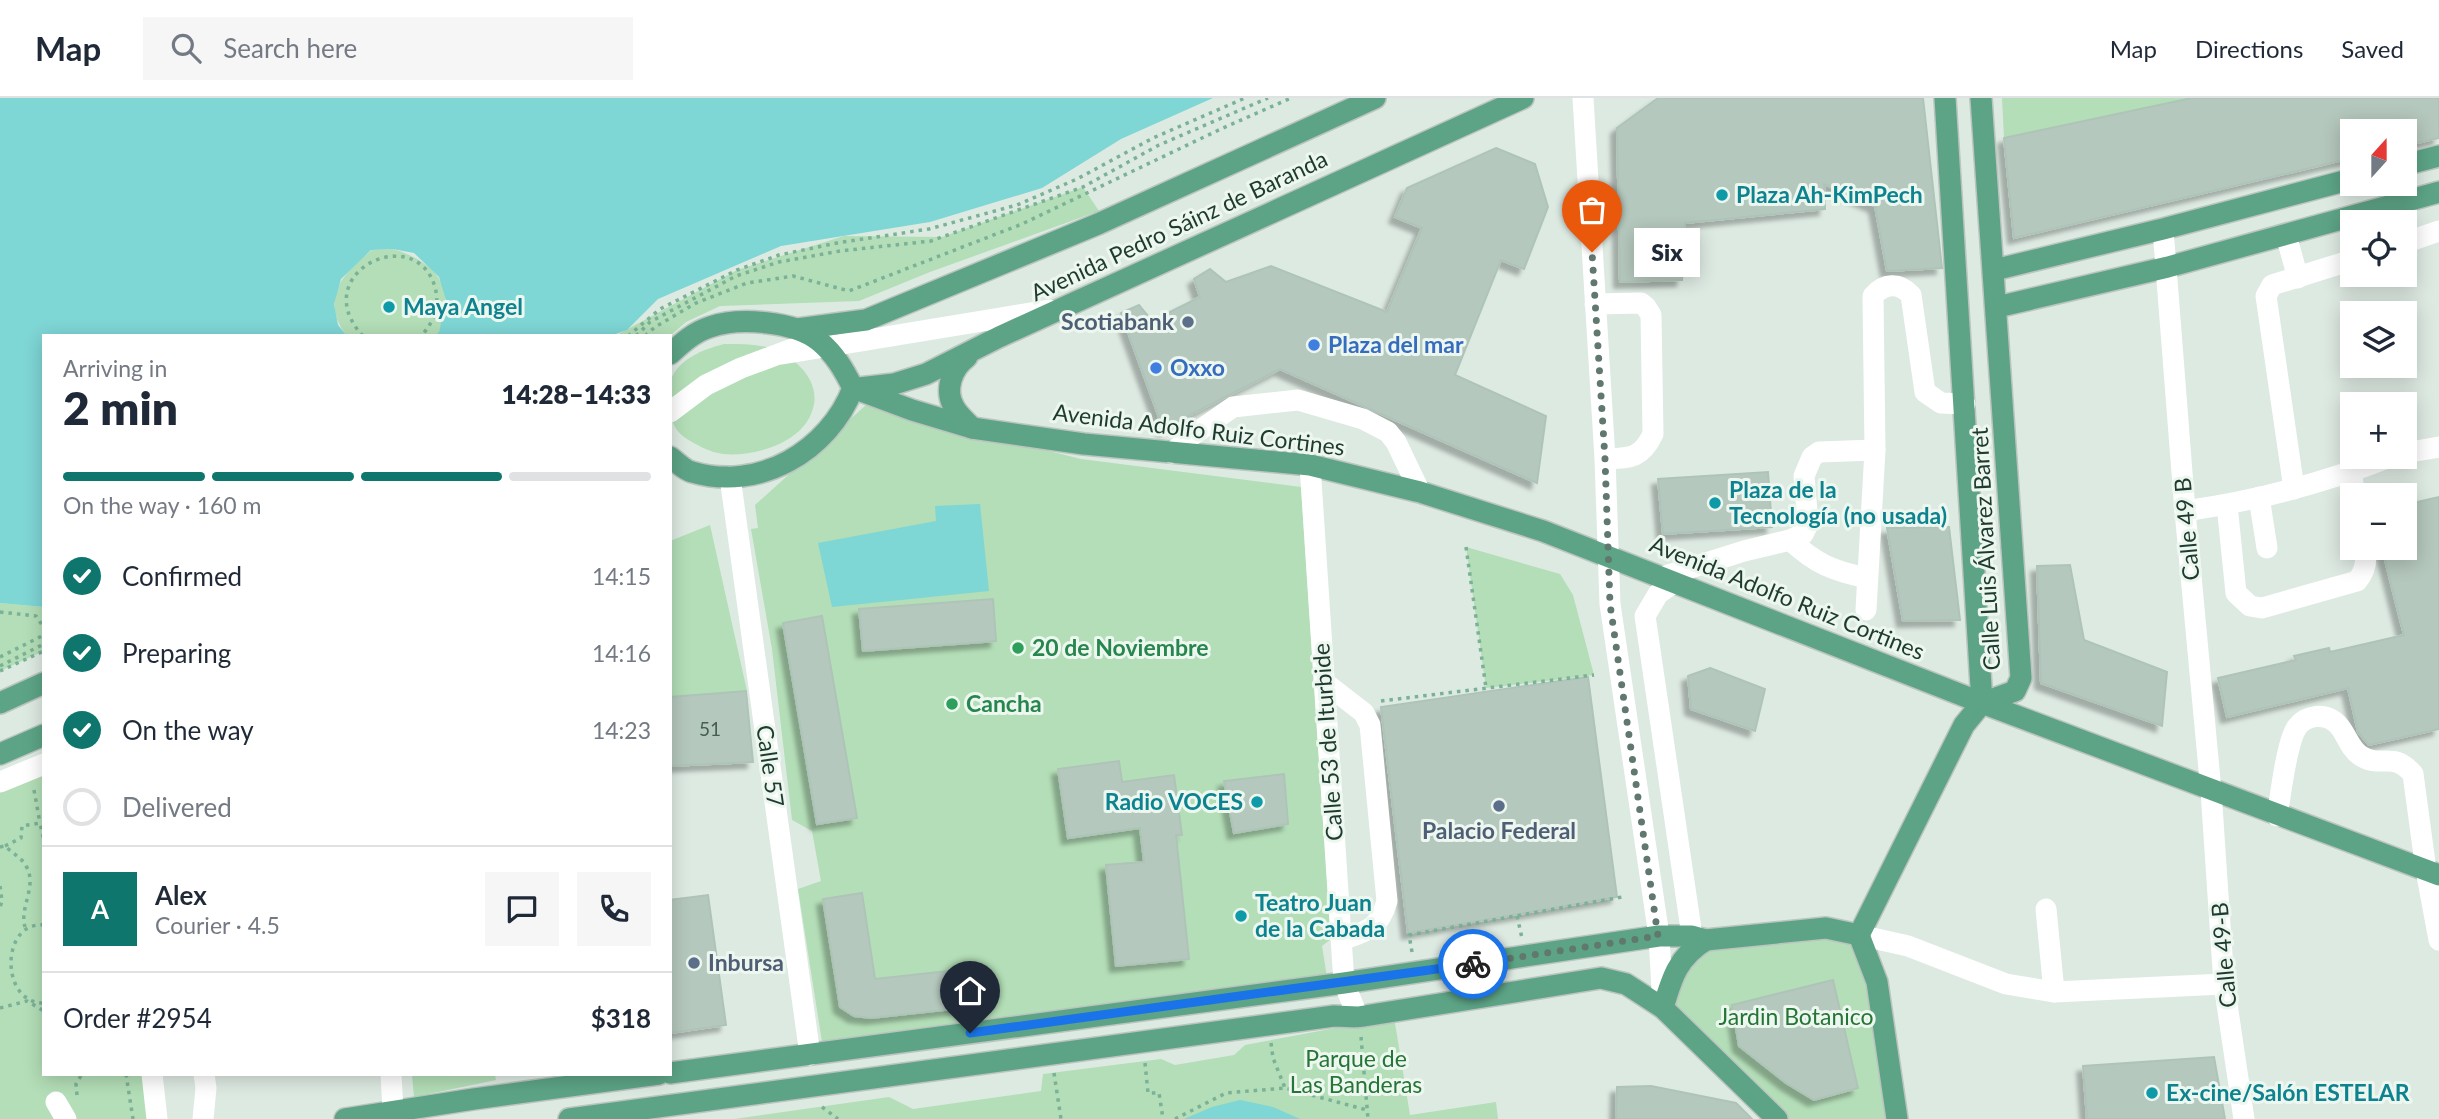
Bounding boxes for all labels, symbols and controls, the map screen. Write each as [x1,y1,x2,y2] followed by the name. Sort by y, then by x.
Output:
[143,17,633,80] search box
[35,28,101,68] text: Map
[167,29,205,67] icon: search
[223,32,357,64] text: Search here
[2110,34,2157,63] text: Map
[2195,34,2303,63] text: Directions
[2341,34,2404,63] text: Saved
[2340,119,2417,196] north arrow
[2340,119,2417,560] map controls
[1026,144,1331,306] street label: Avenida Pedro Sáinz de Baranda
[1562,180,1622,252] pin
[1736,180,1923,208] place label: Plaza Ah-KimPech
[1714,187,1730,203] marker: Plaza Ah-KimPech
[1573,191,1611,229] icon: bag
[2340,210,2417,287] button: locate
[1634,228,1700,276] callout: Six
[1651,238,1683,266] text: Six
[403,292,523,320] place label: Maya Angel
[381,299,397,315] marker: Maya Angel
[2340,301,2417,378] button: layers
[1061,307,1175,335] place label: Scotiabank
[1180,314,1196,330] marker: Scotiabank
[1328,330,1464,358] place label: Plaza del mar
[1306,337,1322,353] marker: Plaza del mar
[1170,353,1225,381] place label: Oxxo
[63,354,167,382] text: Arriving in
[1148,360,1164,376] marker: Oxxo
[501,378,651,410] text: 14:28–14:33
[63,380,178,435] text: 2 min
[2340,392,2417,469] button: +
[1052,397,1347,461] street label: Avenida Adolfo Ruiz Cortines
[1965,426,2005,671] street label: Calle Luis Álvarez Barret
[1729,475,1947,529] place label: Plaza de la Tecnología (no usada)
[2168,477,2204,582] street label: Calle 49 B
[2340,483,2417,560] button: −
[63,491,262,519] text: On the way · 160 m
[1707,495,1723,511] marker: Plaza de la Tecnología (no usada)
[1646,529,1929,665] street label: Avenida Adolfo Ruiz Cortines
[63,557,101,595] icon: check
[122,560,242,592] text: Confirmed
[592,562,651,590] text: 14:15
[1032,633,1209,661] place label: 20 de Noviembre
[63,634,101,672] icon: check
[122,637,231,669] text: Preparing
[592,639,651,667] text: 14:16
[1010,640,1026,656] marker: 20 de Noviembre
[1306,642,1348,842] street label: Calle 53 de Iturbide
[966,689,1042,717] place label: Cancha
[944,696,960,712] marker: Cancha
[63,711,101,749] icon: check
[122,714,254,746] text: On the way
[592,716,651,744] text: 14:23
[699,717,721,740] house number: 51
[751,723,791,809] street label: Calle 57
[1105,787,1243,815] place label: Radio VOCES
[122,791,232,823] text: Delivered
[1249,794,1265,810] marker: Radio VOCES
[1491,798,1507,814] marker: Palacio Federal
[1422,816,1576,844] place label: Palacio Federal
[485,872,559,946] button: chat
[577,872,651,946] button: phone
[155,879,207,911] text: Alex
[1255,888,1385,942] place label: Teatro Juan de la Cabada
[91,893,109,925] text: A
[2204,901,2242,1009] street label: Calle 49-B
[1233,908,1249,924] marker: Teatro Juan de la Cabada
[155,911,280,939] text: Courier · 4.5
[1438,929,1508,999] courier
[1454,945,1492,983] icon: bike
[708,948,784,976] place label: Inbursa
[686,955,702,971] marker: Inbursa
[940,961,1000,1033] pin
[951,972,989,1010] icon: home
[63,1002,212,1034] text: Order #2954
[591,1002,651,1034] text: $318
[1718,1002,1874,1030] park label: Jardin Botanico
[1290,1044,1422,1098] park label: Parque de Las Banderas
[2166,1078,2410,1106] place label: Ex-cine/Salón ESTELAR
[2144,1085,2160,1101] marker: Ex-cine/Salón ESTELAR

